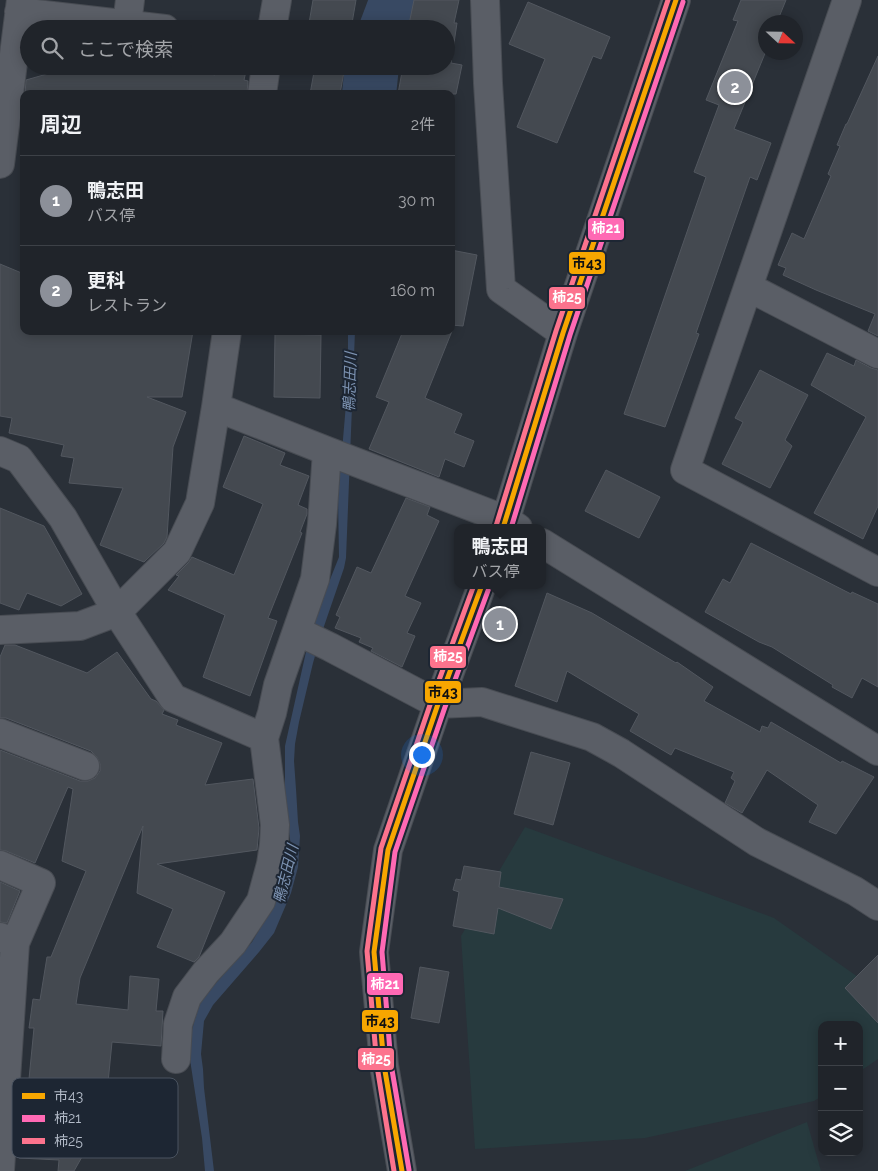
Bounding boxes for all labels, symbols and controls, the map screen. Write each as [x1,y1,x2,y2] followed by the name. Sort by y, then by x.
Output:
[758,15,803,60] north arrow
[20,20,455,75] search box
[38,34,66,62] icon: search
[78,38,173,60] text: ここで検索
[719,68,751,106] pin: 2
[40,112,82,137] text: 周辺
[411,115,435,134] text: 2件
[87,179,144,201] text: 鴨志田
[52,191,60,210] text: 1
[398,191,435,210] text: 30 m
[87,206,135,225] text: バス停
[587,217,625,241] line badge: 柿21
[592,220,620,236] text: 柿21
[568,251,606,275] line badge: 市43
[572,255,602,271] text: 市43
[87,269,125,291] text: 更科
[51,281,61,300] text: 2
[390,281,435,300] text: 160 m
[548,286,586,310] line badge: 柿25
[552,289,582,305] text: 柿25
[87,296,167,315] text: レストラン
[340,350,360,412] water label: 鴨志田川
[454,524,546,589] popup
[471,535,529,557] text: 鴨志田
[471,562,520,581] text: バス停
[484,605,516,643] pin: 1
[429,645,467,669] line badge: 柿25
[433,648,463,664] text: 柿25
[424,680,462,704] line badge: 市43
[428,684,458,700] text: 市43
[409,742,435,768] your location
[270,841,302,905] water label: 鴨志田川
[366,972,404,996] line badge: 柿21
[371,976,399,992] text: 柿21
[361,1009,399,1033] line badge: 市43
[365,1013,395,1029] text: 市43
[818,1021,863,1156] map controls
[818,1021,863,1066] button: +
[357,1047,395,1071] line badge: 柿25
[361,1051,391,1067] text: 柿25
[818,1066,863,1111] button: −
[12,1078,178,1158] legend
[54,1088,83,1104] text: 市43
[54,1110,81,1126] text: 柿21
[818,1111,863,1156] button: layers
[54,1133,83,1149] text: 柿25

